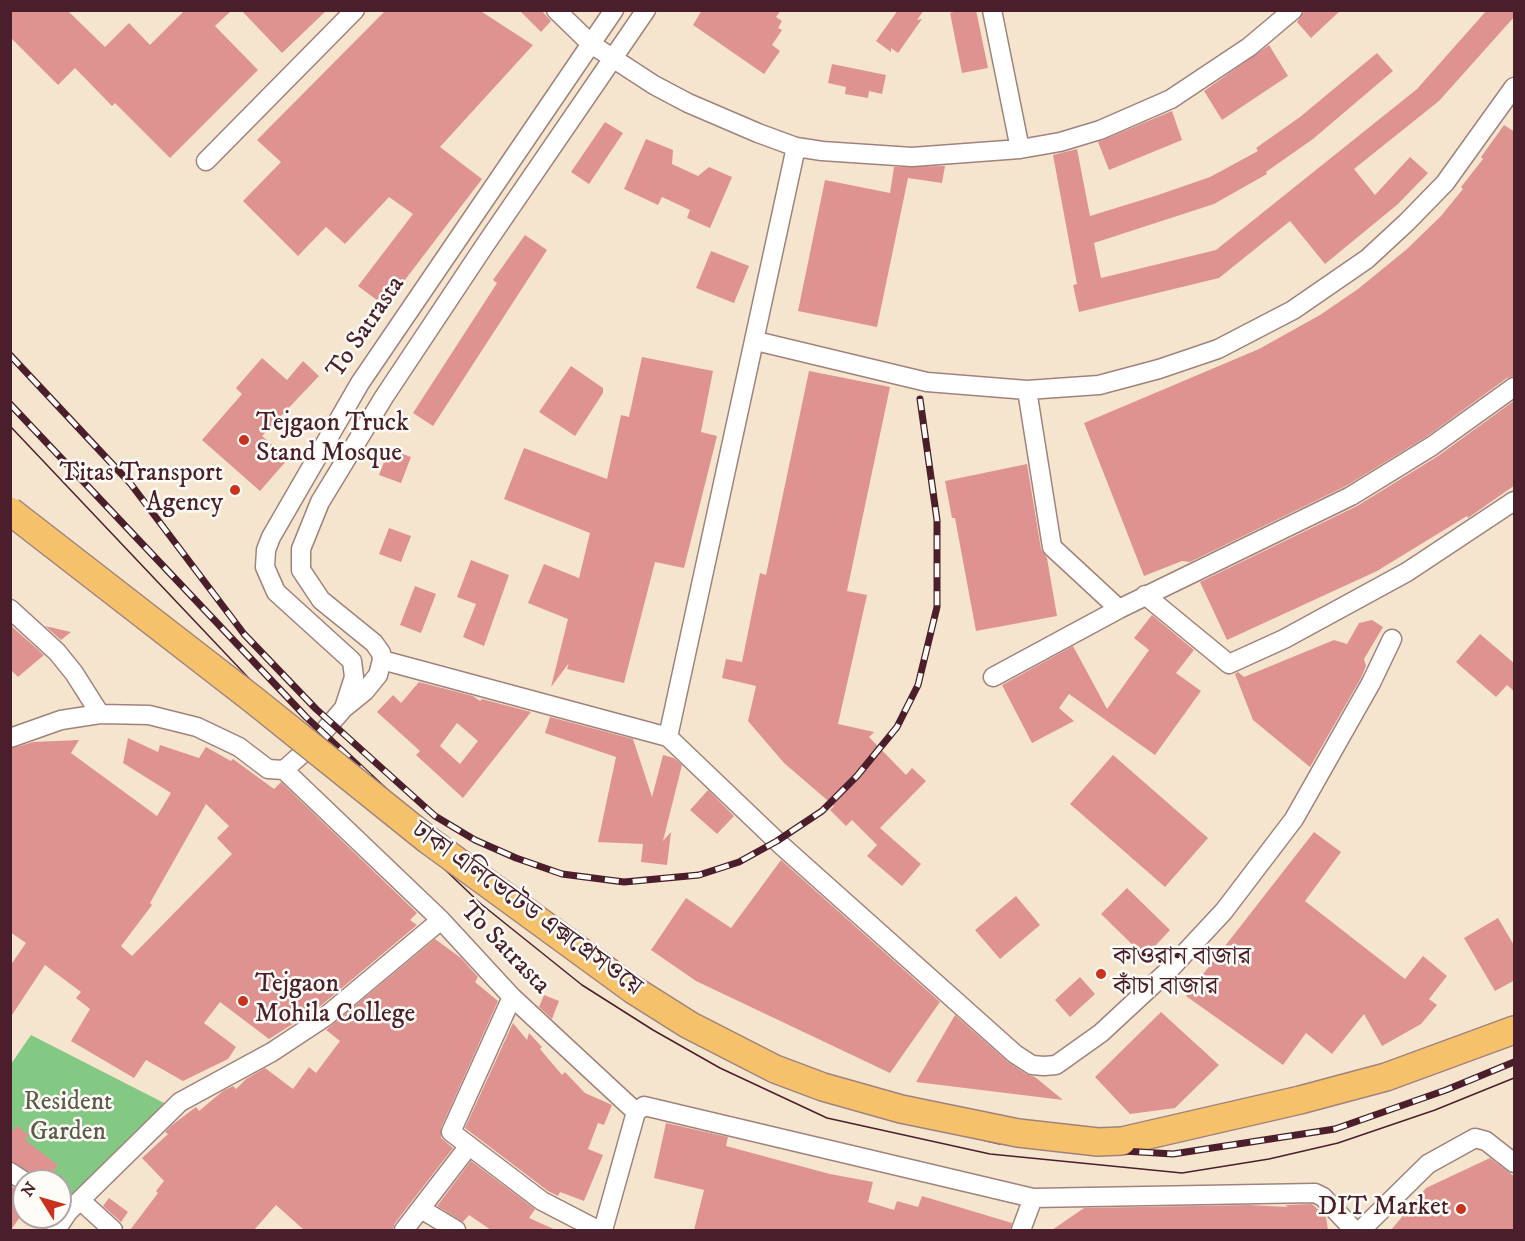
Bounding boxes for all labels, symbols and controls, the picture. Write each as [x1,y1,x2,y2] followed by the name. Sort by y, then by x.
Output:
[321,271,413,385] street label: To Satrasta
[256,409,409,470] place label: Tejgaon Truck Stand Mosque
[237,433,251,447] marker: Tejgaon Truck Stand Mosque
[60,459,223,520] place label: Titas Transport Agency
[228,483,242,497] marker: Titas Transport Agency
[405,816,647,1004] street label: ঢাকা এলিভেটেড এক্সপ্রেসওয়ে
[452,896,556,1002] street label: To Satrasta
[1113,943,1251,1005] place label: কাওরান বাজার কাঁচা বাজার
[1094,967,1108,981] marker: কাওরান বাজার কাঁচা বাজার
[255,970,415,1032] place label: Tejgaon Mohila College
[236,994,250,1008] marker: Tejgaon Mohila College
[24,1088,112,1150] park label: Resident Garden
[12,1169,72,1229] north arrow
[17,1178,41,1201] text: N
[1318,1193,1449,1225] place label: DIT Market
[1454,1202,1468,1216] marker: DIT Market

